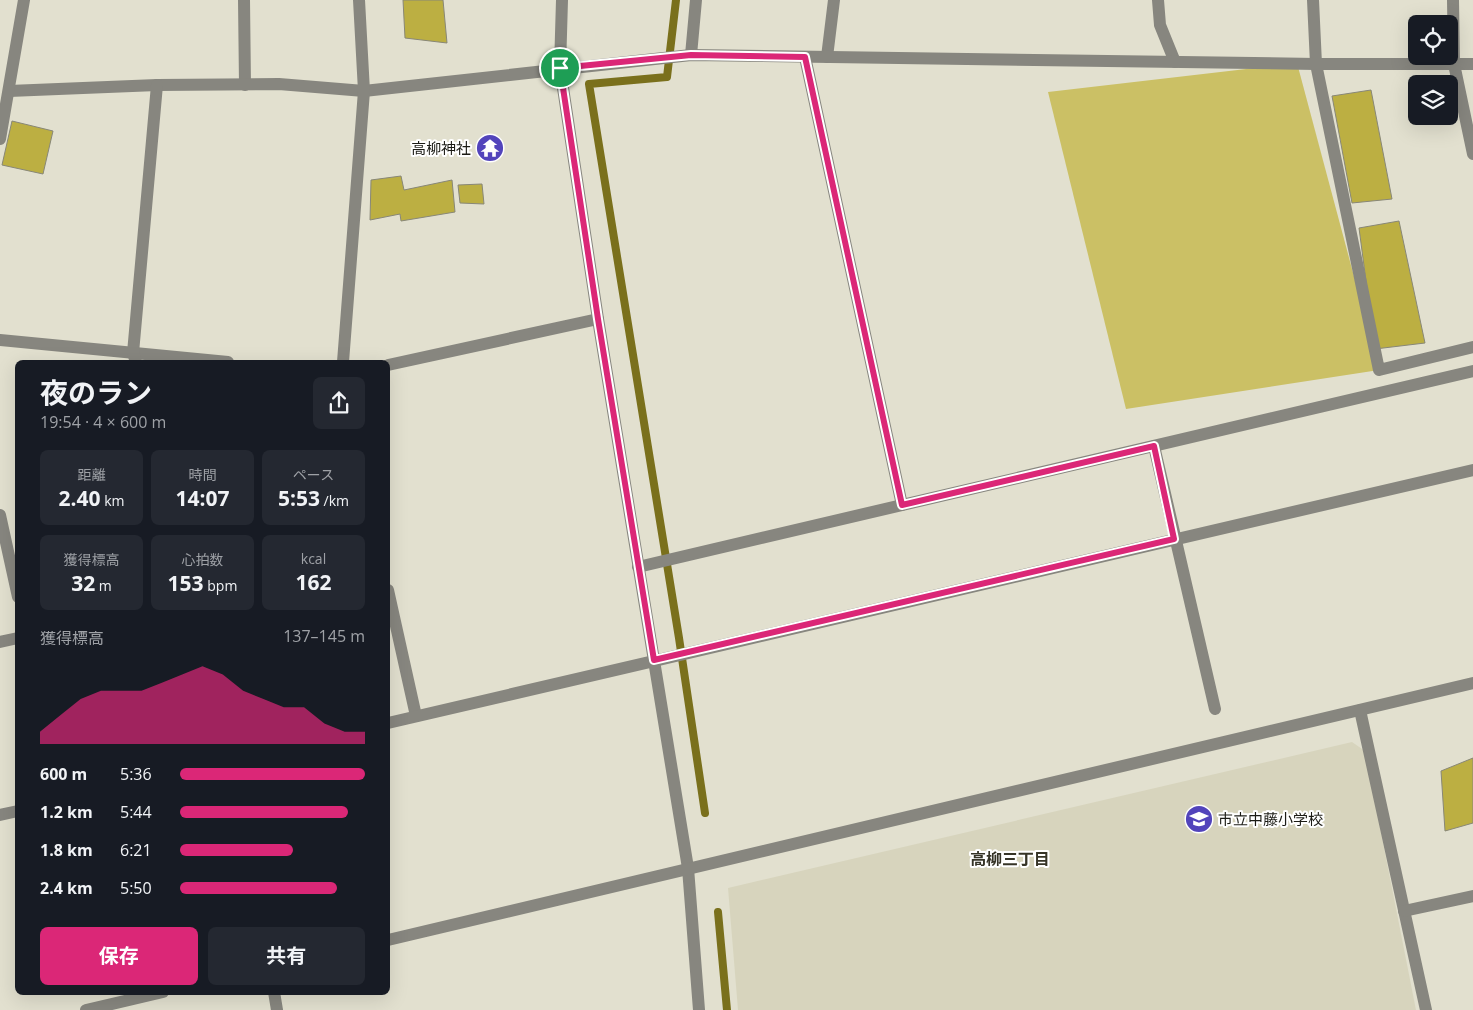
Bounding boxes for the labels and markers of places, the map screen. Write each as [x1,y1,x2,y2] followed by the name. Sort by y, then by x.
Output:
[539,47,581,89] pin
[475,133,505,163] temple icon: 高柳神社
[411,138,471,158] place label: 高柳神社
[1184,804,1214,834] school or university icon: 市立中藤小学校
[1218,809,1323,829] place label: 市立中藤小学校

